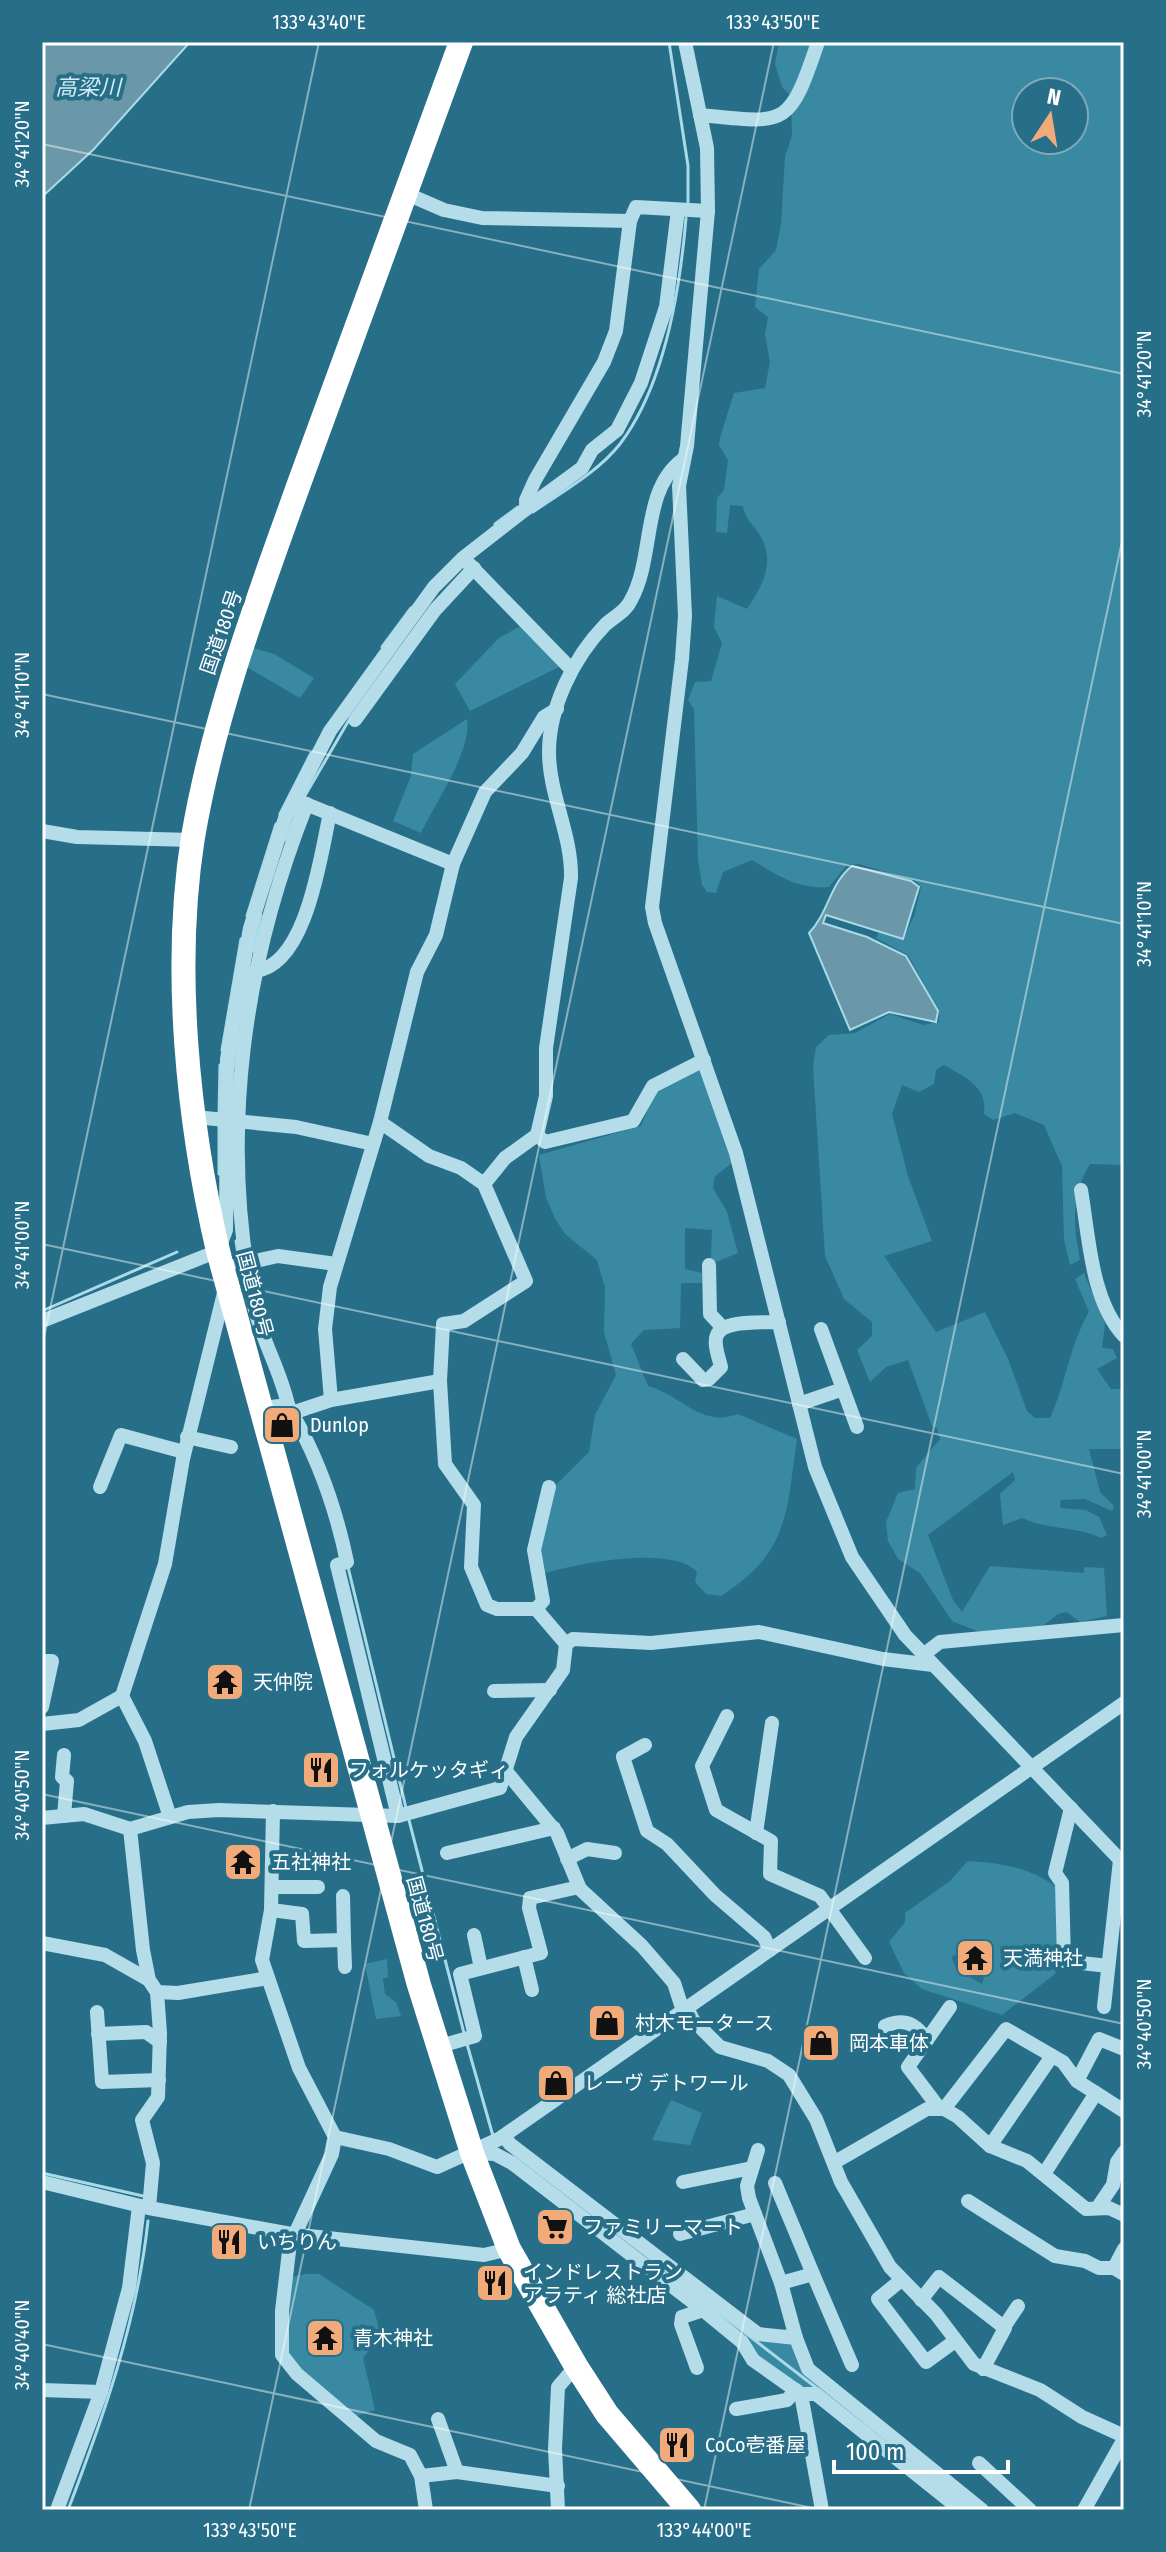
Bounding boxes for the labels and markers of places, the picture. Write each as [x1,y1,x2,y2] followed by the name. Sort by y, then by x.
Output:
[261,1404,303,1446] shop icon: Dunlop
[310,1413,369,1437] place label: Dunlop
[204,1661,246,1703] temple icon: 天仲院
[253,1670,313,1694] place label: 天仲院
[300,1749,342,1791] restaurant icon: フォルケッタギィ
[349,1758,509,1782] place label: フォルケッタギィ
[222,1841,264,1883] temple icon: 五社神社
[271,1850,351,1874] place label: 五社神社
[954,1937,996,1979] temple icon: 天満神社
[1003,1946,1083,1970] place label: 天満神社
[586,2002,628,2044] shop icon: 村木モータース
[635,2011,774,2035] place label: 村木モータース
[800,2022,842,2064] shop icon: 岡本車体
[849,2031,929,2055] place label: 岡本車体
[535,2062,577,2104] shop icon: レーヴ デトワール
[584,2071,749,2095] place label: レーヴ デトワール
[534,2206,576,2248] supermarket icon: ファミリーマート
[583,2215,743,2239] place label: ファミリーマート
[208,2221,250,2263] restaurant icon: いちりん
[257,2230,337,2254] place label: いちりん
[523,2260,683,2307] place label: インドレストラン アラティ 総社店
[474,2262,516,2304] restaurant icon: インドレストラン アラティ 総社店
[304,2317,346,2359] temple icon: 青木神社
[353,2326,433,2350] place label: 青木神社
[656,2424,698,2466] restaurant icon: CoCo壱番屋
[705,2433,806,2457] place label: CoCo壱番屋

